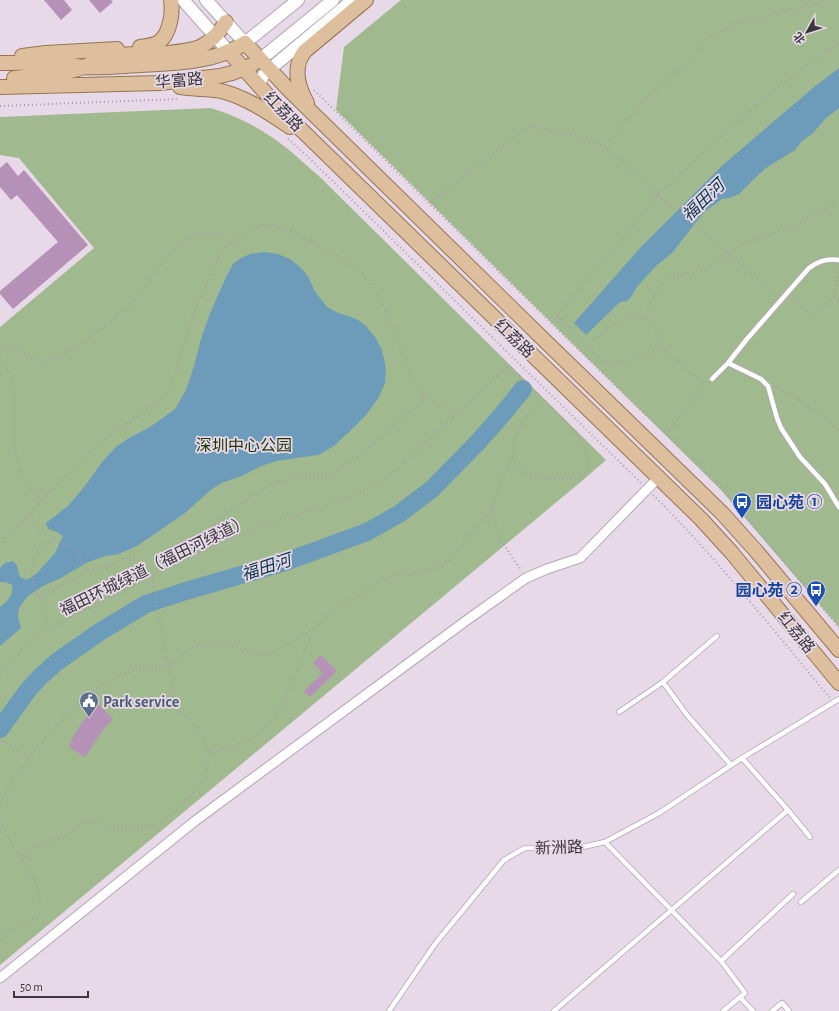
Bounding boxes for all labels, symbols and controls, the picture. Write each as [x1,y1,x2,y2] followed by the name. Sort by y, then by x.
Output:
[787,12,827,52] north arrow
[792,30,807,46] text: 北
[154,70,204,91] street label: 华富路
[261,88,306,135] street label: 红荔路
[678,174,730,224] water label: 福田河
[491,316,538,361] street label: 红荔路
[196,437,292,454] park label: 深圳中心公园
[731,491,753,519] bus stop icon: 园心苑 ①
[756,494,822,511] place label: 园心苑 ①
[57,512,251,619] street label: 福田环城绿道（福田河绿道）
[239,550,296,583] water label: 福田河
[805,579,827,607] bus stop icon: 园心苑 ②
[736,582,802,599] place label: 园心苑 ②
[775,608,818,656] street label: 红荔路
[78,690,100,718] public building icon: Park service
[103,694,180,710] place label: Park service
[535,838,583,857] street label: 新洲路
[14,973,88,999] scale bar
[20,981,43,993] text: 50 m

